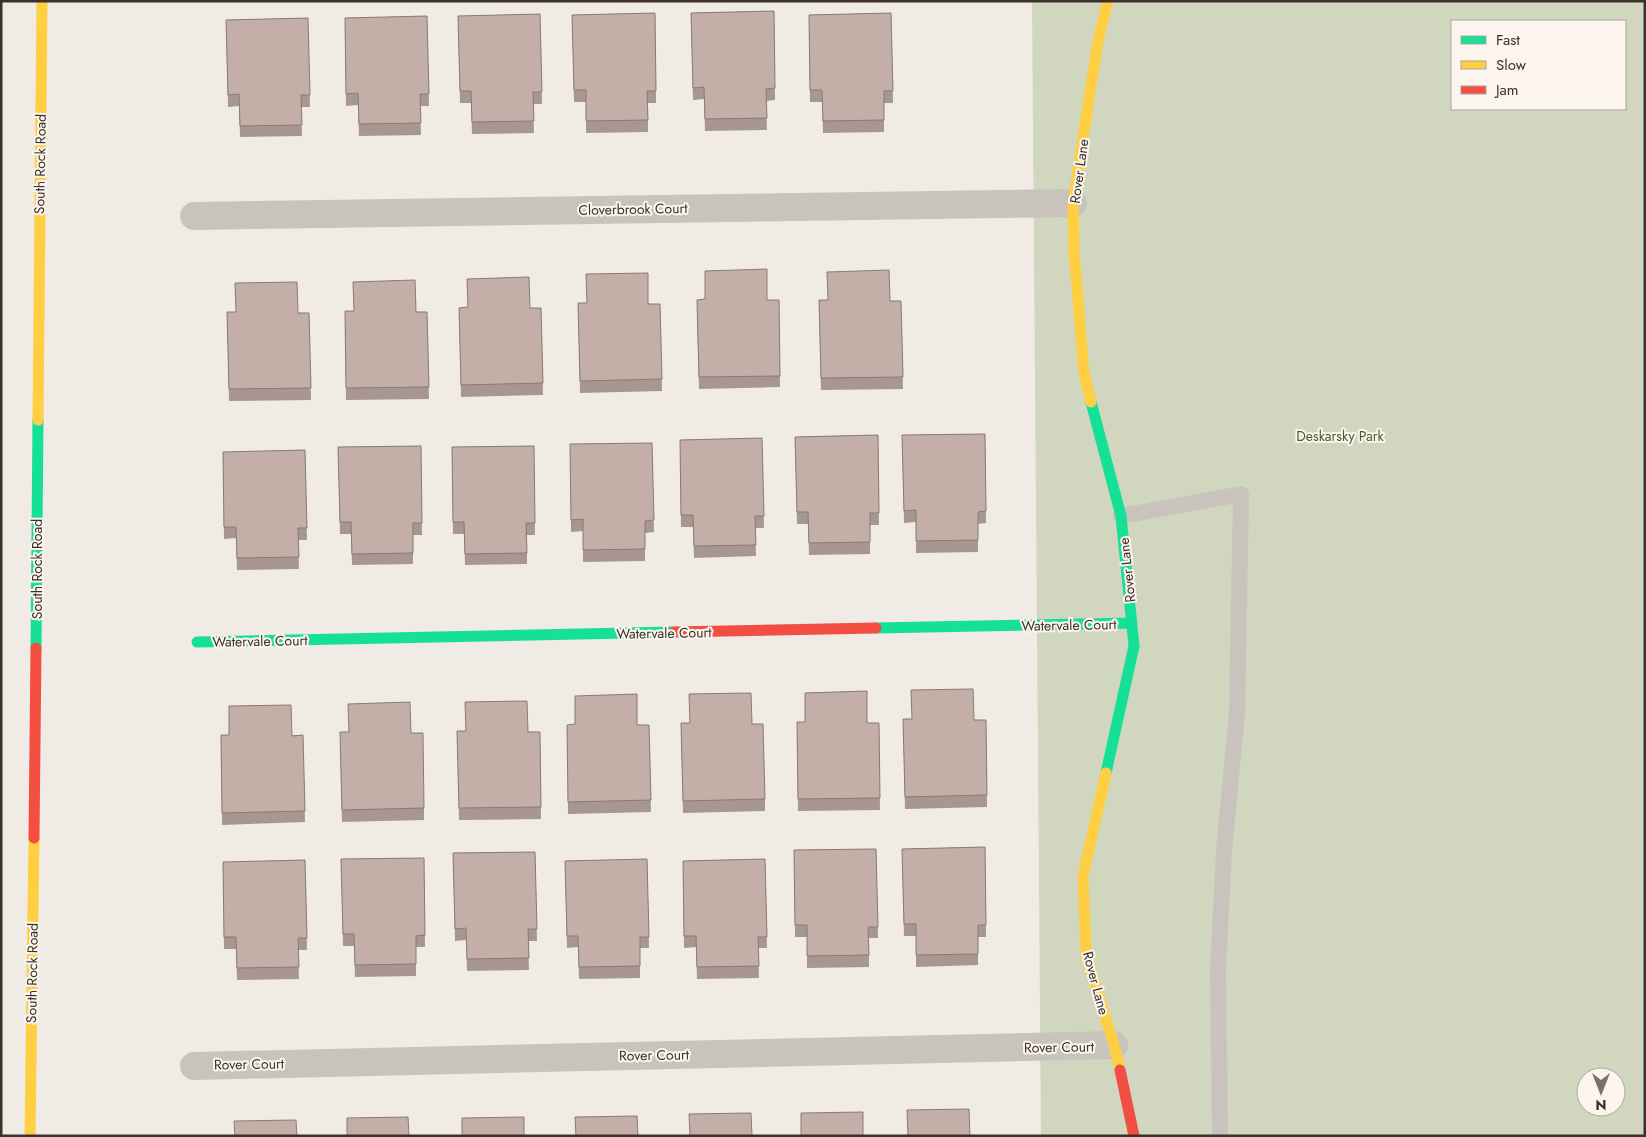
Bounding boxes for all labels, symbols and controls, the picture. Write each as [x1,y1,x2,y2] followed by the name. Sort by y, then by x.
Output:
[1451,20,1626,110] legend
[1496,29,1520,51] text: Fast
[1496,54,1527,76] text: Slow
[1494,79,1519,101] text: Jam
[29,114,51,214] street label: South Rock Road
[1065,137,1093,205] street label: Rover Lane
[578,198,688,220] street label: Cloverbrook Court
[1296,426,1385,446] park label: Deskarsky Park
[27,519,47,619] street label: South Rock Road
[1114,537,1140,603] street label: Rover Lane
[1021,614,1117,636] street label: Watervale Court
[616,622,712,644] street label: Watervale Court
[212,630,308,652] street label: Watervale Court
[21,923,43,1023] street label: South Rock Road
[1078,949,1114,1017] street label: Rover Lane
[1024,1036,1095,1058] street label: Rover Court
[619,1044,690,1066] street label: Rover Court
[214,1053,285,1075] street label: Rover Court
[1576,1067,1626,1117] north arrow
[1595,1095,1607,1115] text: N

